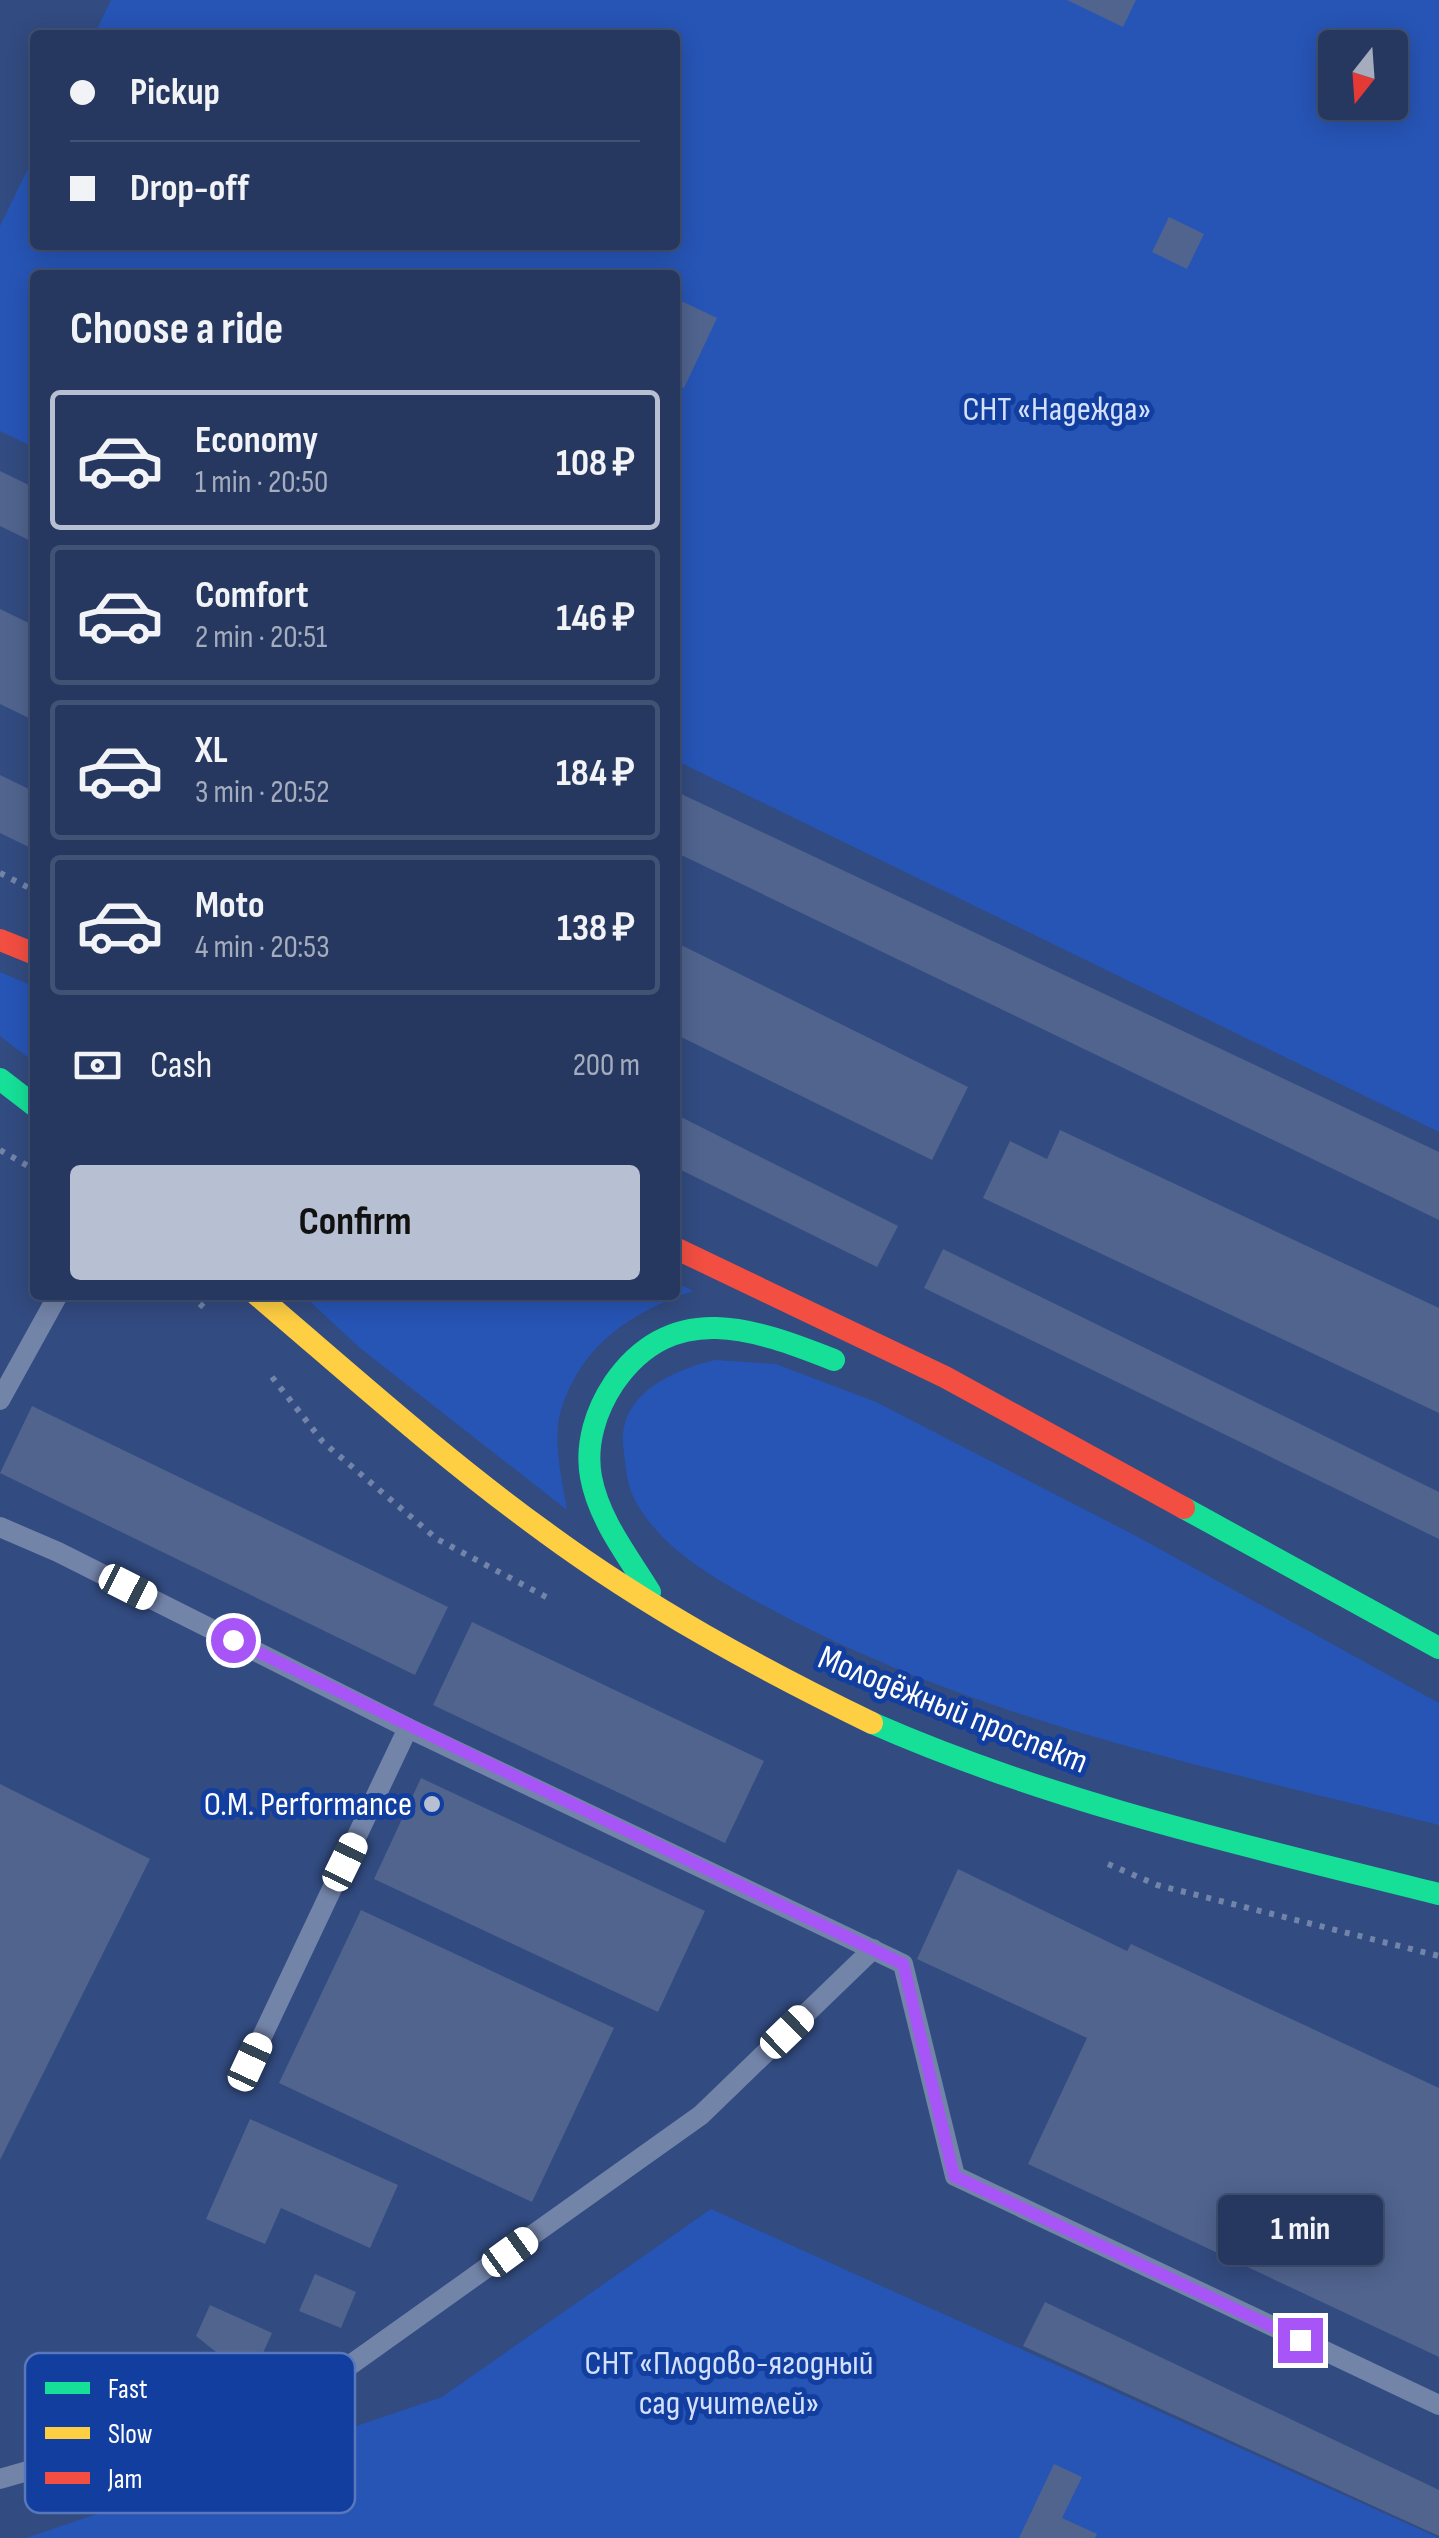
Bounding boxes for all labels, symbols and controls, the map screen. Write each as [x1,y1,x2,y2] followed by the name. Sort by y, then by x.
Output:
[1318,30,1408,120] north arrow
[1318,30,1408,120] map controls
[130,70,220,115] text: Pickup
[130,166,249,211] text: Drop-off
[70,302,283,357] text: Choose a ride
[963,388,1151,431] park label: СНТ «Надежда»
[75,415,165,505] icon: car
[195,418,318,463] text: Economy
[556,441,635,486] text: 108 ₽
[195,463,328,502] text: 1 min · 20:50
[75,570,165,660] icon: car
[195,573,309,618] text: Comfort
[556,596,635,641] text: 146 ₽
[195,618,327,657] text: 2 min · 20:51
[75,725,165,815] icon: car
[195,728,228,773] text: XL
[556,751,635,796] text: 184 ₽
[195,773,329,812] text: 3 min · 20:52
[75,880,165,970] icon: car
[195,883,265,928] text: Moto
[557,906,635,951] text: 138 ₽
[195,928,330,967] text: 4 min · 20:53
[70,1038,125,1093] icon: cash
[150,1043,212,1088] text: Cash
[573,1046,640,1085] text: 200 m
[70,1165,640,1280] button: Confirm
[94,1560,162,1614] car
[211,1618,256,1663] route start
[812,1636,1094,1784] street label: Молодёжный проспект
[204,1783,412,1826] place label: O.M. Performance
[421,1793,443,1815] marker: O.M. Performance
[318,1828,372,1896] car
[755,2000,819,2064] car
[224,2028,276,2096] car
[1218,2195,1382,2265] callout: 1 min
[1271,2210,1330,2249] text: 1 min
[477,2222,543,2282] car
[1278,2318,1323,2363] route end
[585,2342,873,2425] park label: СНТ «Плодово-ягодный сад учителей»
[25,2353,355,2513] legend
[108,2373,147,2406] text: Fast
[108,2418,153,2451] text: Slow
[107,2463,143,2496] text: Jam

